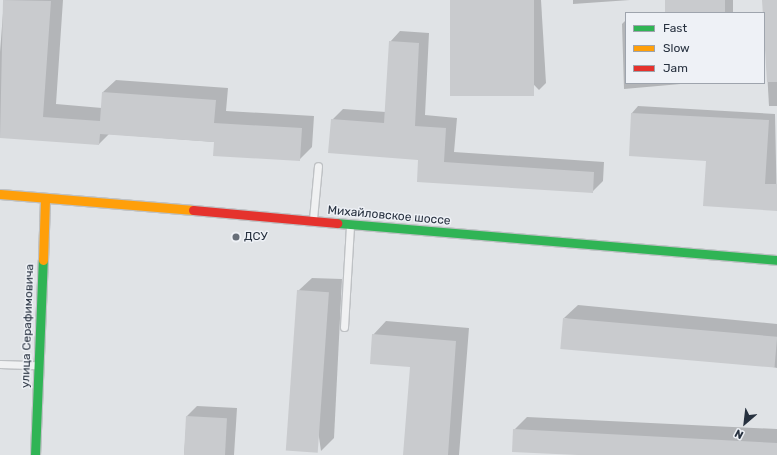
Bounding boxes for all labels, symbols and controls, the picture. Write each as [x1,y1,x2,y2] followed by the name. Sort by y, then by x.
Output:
[625,12,765,84] legend
[663,21,687,35] text: Fast
[663,41,690,55] text: Slow
[663,61,688,75] text: Jam
[327,203,451,229] street label: Михайловское шоссе
[244,230,268,244] place label: ДСУ
[231,232,241,242] marker: ДСУ
[19,264,37,388] street label: улица Серафимовича
[725,403,765,443] north arrow
[733,426,746,442] text: N

